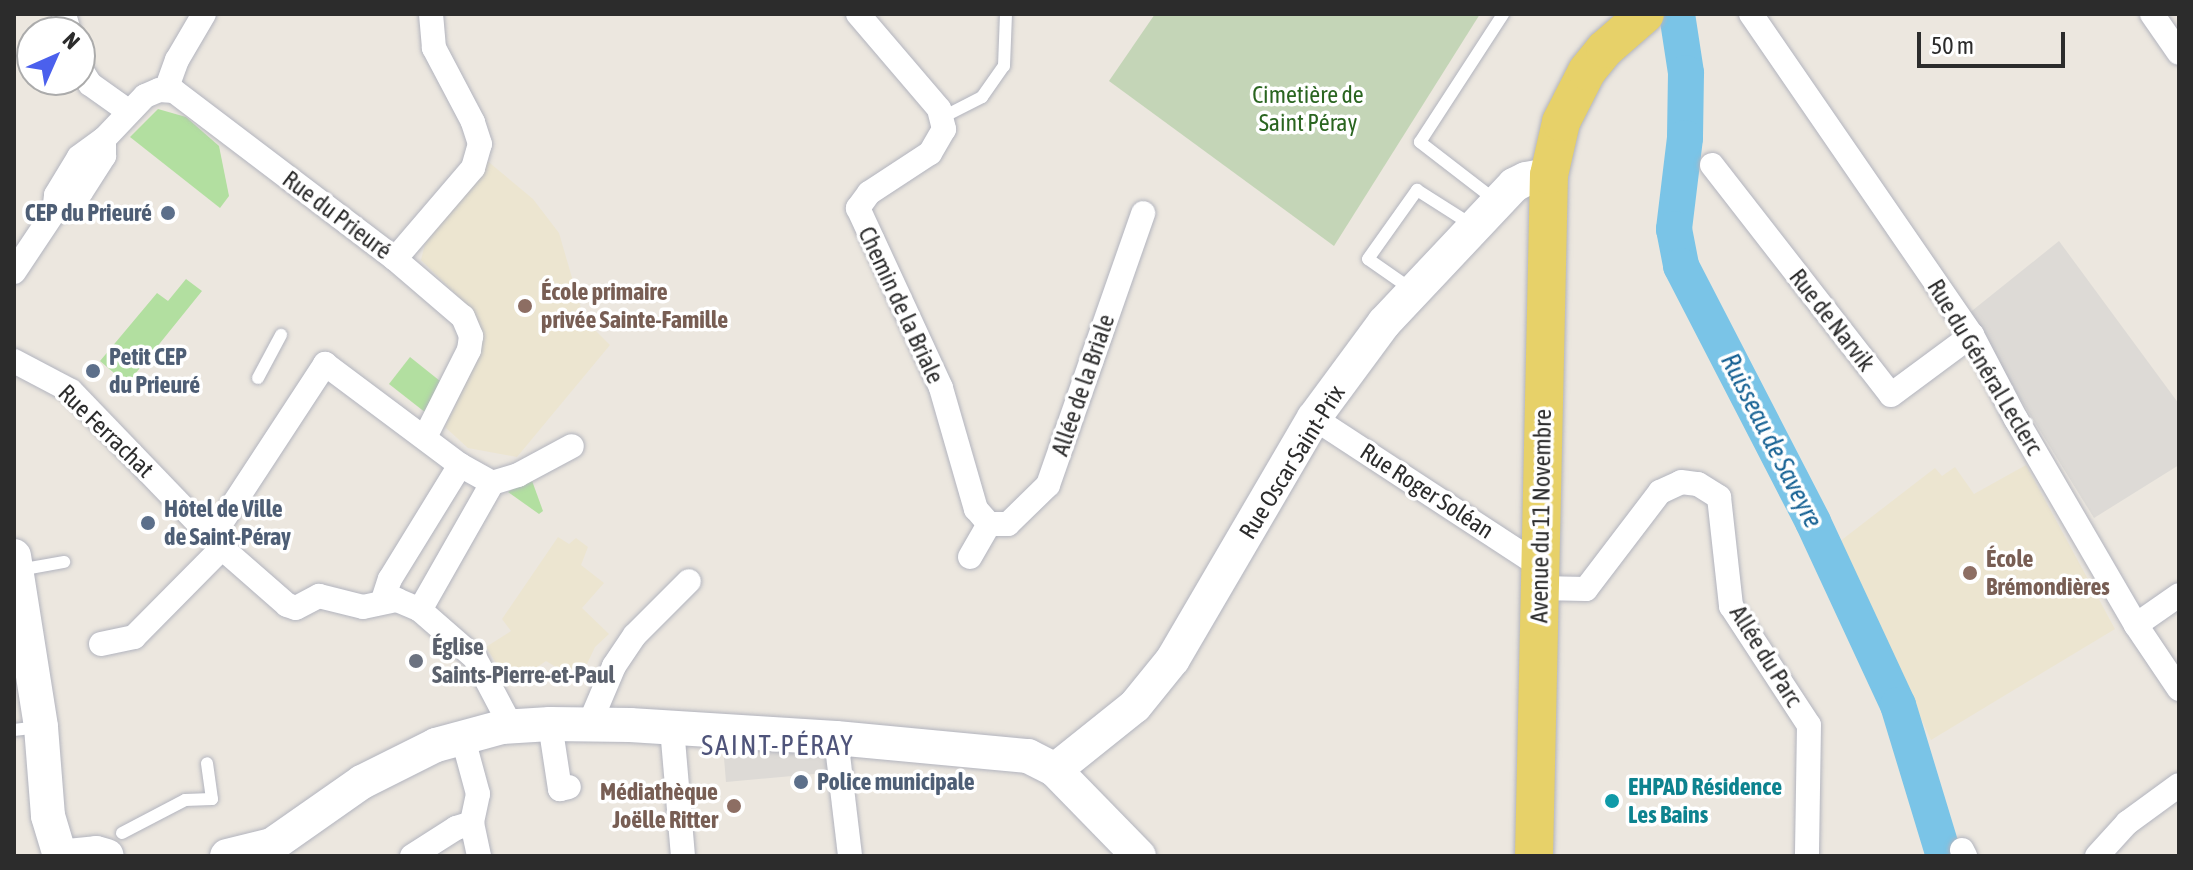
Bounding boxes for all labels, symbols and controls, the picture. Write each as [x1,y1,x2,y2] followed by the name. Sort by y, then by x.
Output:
[16,16,96,96] north arrow
[1921,16,2069,66] scale bar
[58,27,85,54] text: N
[1931,32,1974,59] text: 50 m
[1252,81,1364,137] park label: Cimetière de Saint Péray
[277,165,397,265] street label: Rue du Prieuré
[25,199,152,227] place label: CEP du Prieuré
[159,204,177,222] marker: CEP du Prieuré
[852,222,950,388] street label: Chemin de la Briale
[1783,263,1881,377] street label: Rue de Narvik
[1921,274,2049,460] street label: Rue du Général Leclerc
[541,278,728,334] place label: École primaire privée Sainte-Famille
[516,297,534,315] marker: École primaire privée Sainte-Famille
[1045,310,1121,460] street label: Allée de la Briale
[109,343,200,399] place label: Petit CEP du Prieuré
[1714,349,1828,533] water label: Ruisseau de Saveyre
[84,362,102,380] marker: Petit CEP du Prieuré
[52,379,160,483] street label: Rue Ferrachat
[1233,380,1351,544] street label: Rue Oscar Saint-Prix
[1525,409,1557,623] street label: Avenue du 11 Novembre
[1355,437,1499,545] street label: Rue Roger Soléan
[164,495,291,551] place label: Hôtel de Ville de Saint-Péray
[139,514,157,532] marker: Hôtel de Ville de Saint-Péray
[1986,545,2110,601] place label: École Brémondières
[1961,564,1979,582] marker: École Brémondières
[1724,600,1808,712] street label: Allée du Parc
[432,633,615,689] place label: Église Saints-Pierre-et-Paul
[407,652,425,670] marker: Église Saints-Pierre-et-Paul
[701,728,855,762] district label: SAINT-PÉRAY
[817,768,975,796] place label: Police municipale
[792,773,810,791] marker: Police municipale
[1628,773,1782,829] place label: EHPAD Résidence Les Bains
[600,778,718,834] place label: Médiathèque Joëlle Ritter
[1603,792,1621,810] marker: EHPAD Résidence Les Bains
[725,797,743,815] marker: Médiathèque Joëlle Ritter

